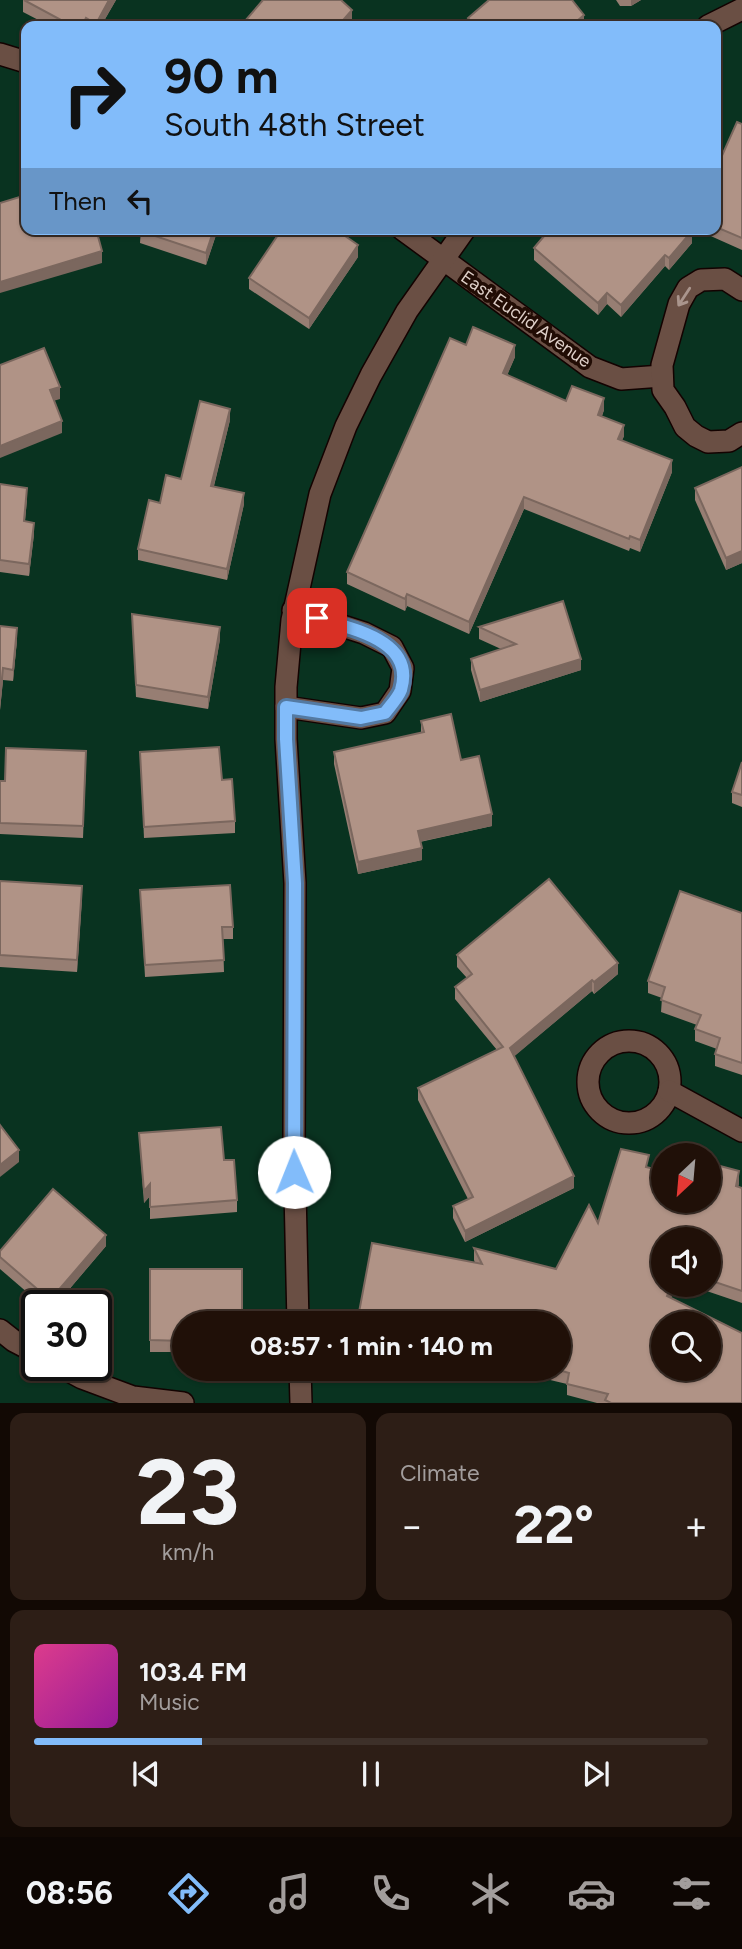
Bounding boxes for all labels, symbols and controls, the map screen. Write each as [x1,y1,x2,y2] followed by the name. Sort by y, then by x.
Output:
[164,46,279,105] text: 90 m
[49,49,140,140] icon: right
[164,106,425,144] text: South 48th Street
[121,182,159,220] icon: left
[49,185,107,217] text: Then
[457,266,595,372] street label: East Euclid Avenue
[677,287,692,306] one-way arrow
[287,588,347,648] pin
[298,599,336,637] icon: arrive
[257,1135,331,1209] position arrow
[651,1143,721,1213] north arrow
[651,1143,721,1381] map controls
[651,1227,721,1297] button: sound
[21,1290,112,1381] speed limit sign: 30
[651,1311,721,1381] button: search
[250,1330,493,1362] text: 08:57 · 1 min · 140 m
[136,1438,240,1547] text: 23
[400,1459,479,1487] text: Climate
[514,1494,594,1556] text: 22°
[400,1503,424,1549] text: −
[684,1503,708,1549] text: +
[162,1538,214,1566] text: km/h
[139,1656,247,1688] text: 103.4 FM
[139,1688,200,1716] text: Music
[127,1755,165,1793] icon: previous
[352,1755,390,1793] icon: pause
[577,1755,615,1793] icon: next
[164,1869,213,1918] icon: directions
[265,1869,314,1918] icon: music
[366,1869,415,1918] icon: phone
[466,1869,515,1918] icon: climate
[567,1869,616,1918] icon: car
[667,1869,716,1918] icon: filters
[26,1874,113,1912] text: 08:56

